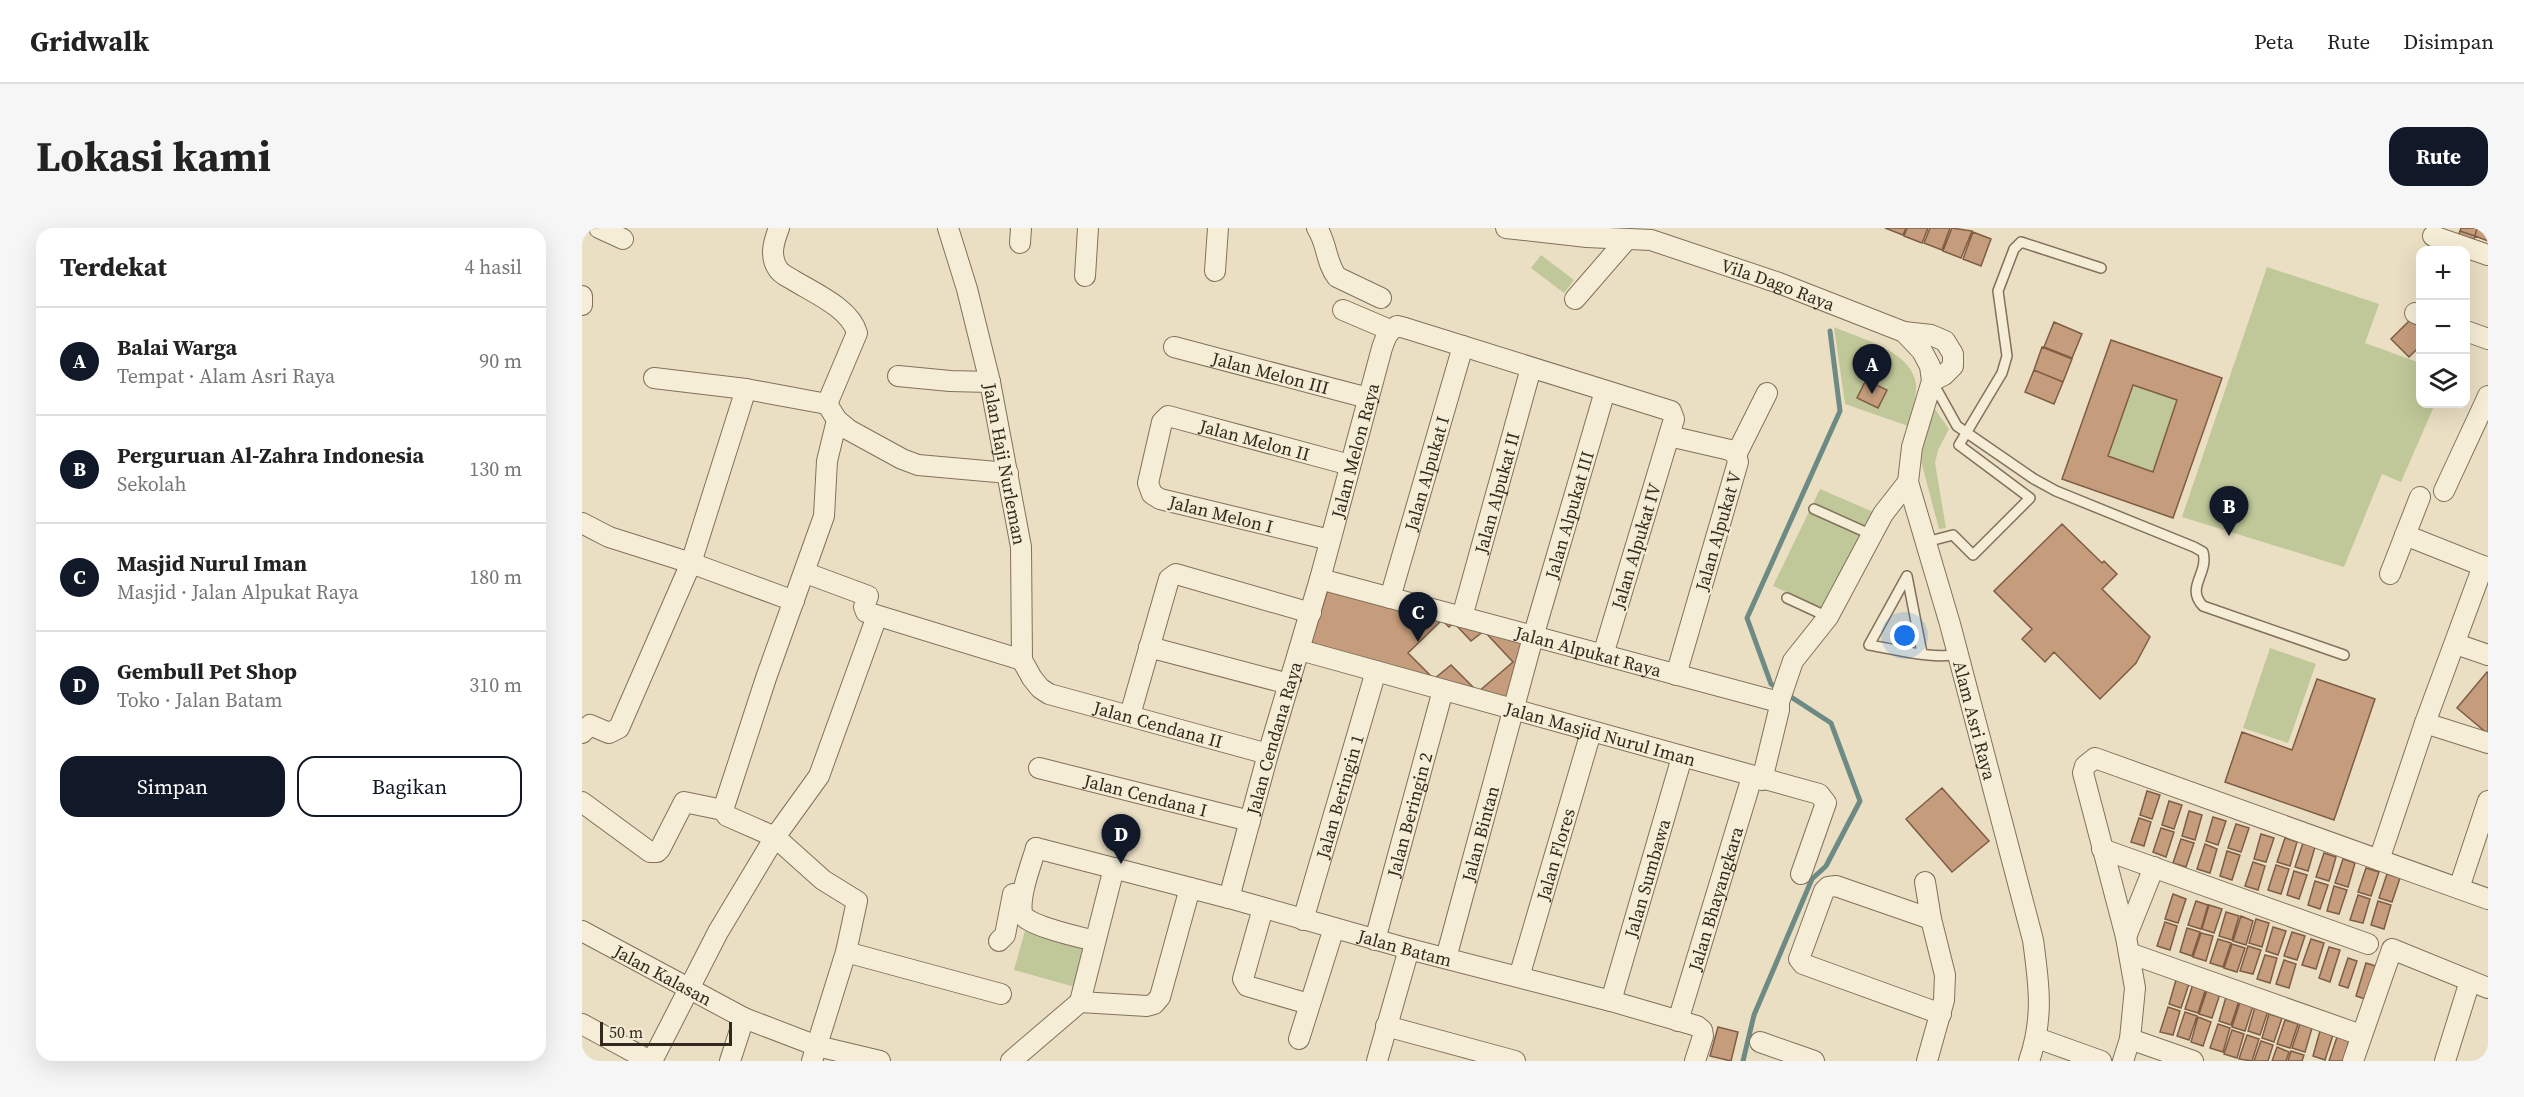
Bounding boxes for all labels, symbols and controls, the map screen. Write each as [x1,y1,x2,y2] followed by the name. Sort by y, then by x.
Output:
[30,22,149,60] text: Gridwalk
[2254,27,2294,56] text: Peta
[2327,27,2370,56] text: Rute
[2403,27,2494,56] text: Disimpan
[36,127,271,185] text: Lokasi kami
[2389,127,2488,186] button: Rute
[2416,246,2470,408] map controls
[2416,246,2470,300] button: +
[60,249,167,285] text: Terdekat
[1718,252,1839,317] street label: Vila Dago Raya
[465,253,522,281] text: 4 hasil
[2416,300,2470,354] button: −
[117,332,237,362] text: Balai Warga
[1852,344,1892,394] pin: A
[1208,345,1332,400] street label: Jalan Melon III
[73,347,86,375] text: A
[479,347,522,375] text: 90 m
[2416,354,2470,408] button: layers
[117,362,335,390] text: Tempat · Alam Asri Raya
[1324,379,1385,522] street label: Jalan Melon Raya
[978,380,1033,547] street label: Jalan Haji Nurleman
[1196,412,1313,466] street label: Jalan Melon II
[1397,413,1455,534] street label: Jalan Alpukat I
[1467,429,1525,557] street label: Jalan Alpukat II
[117,440,424,470] text: Perguruan Al-Zahra Indonesia
[1538,448,1599,582] street label: Jalan Alpukat III
[73,455,86,483] text: B
[469,455,522,483] text: 130 m
[1689,468,1747,595] street label: Jalan Alpukat V
[117,470,187,498] text: Sekolah
[1605,480,1667,613] street label: Jalan Alpukat IV
[2210,486,2248,536] pin: B
[1165,489,1276,539] street label: Jalan Melon I
[117,548,307,578] text: Masjid Nurul Iman
[73,563,86,591] text: C
[469,563,522,591] text: 180 m
[117,578,359,606] text: Masjid · Jalan Alpukat Raya
[1398,592,1438,642] pin: C
[1512,619,1665,683] street label: Jalan Alpukat Raya
[1890,621,1919,650] your location
[117,656,297,686] text: Gembull Pet Shop
[1239,658,1308,819] street label: Jalan Cendana Raya
[1948,658,2003,783] street label: Alam Asri Raya
[72,671,87,699] text: D
[469,671,522,699] text: 310 m
[117,686,282,714] text: Toko · Jalan Batam
[1090,694,1226,754] street label: Jalan Cendana II
[1502,695,1699,772] street label: Jalan Masjid Nurul Iman
[1309,731,1369,862] street label: Jalan Beringin 1
[1380,749,1438,881] street label: Jalan Beringin 2
[60,756,285,817] button: Simpan
[297,756,522,817] button: Bagikan
[1080,767,1210,822] street label: Jalan Cendana I
[1455,783,1505,885] street label: Jalan Bintan
[1529,805,1581,904] street label: Jalan Flores
[1102,814,1140,864] pin: D
[1617,815,1676,941] street label: Jalan Sumbawa
[1681,823,1749,975] street label: Jalan Bhayangkara
[1354,922,1455,972] street label: Jalan Batam
[609,937,717,1011] street label: Jalan Kalasan
[600,1019,732,1046] scale bar
[609,1021,643,1043] text: 50 m

